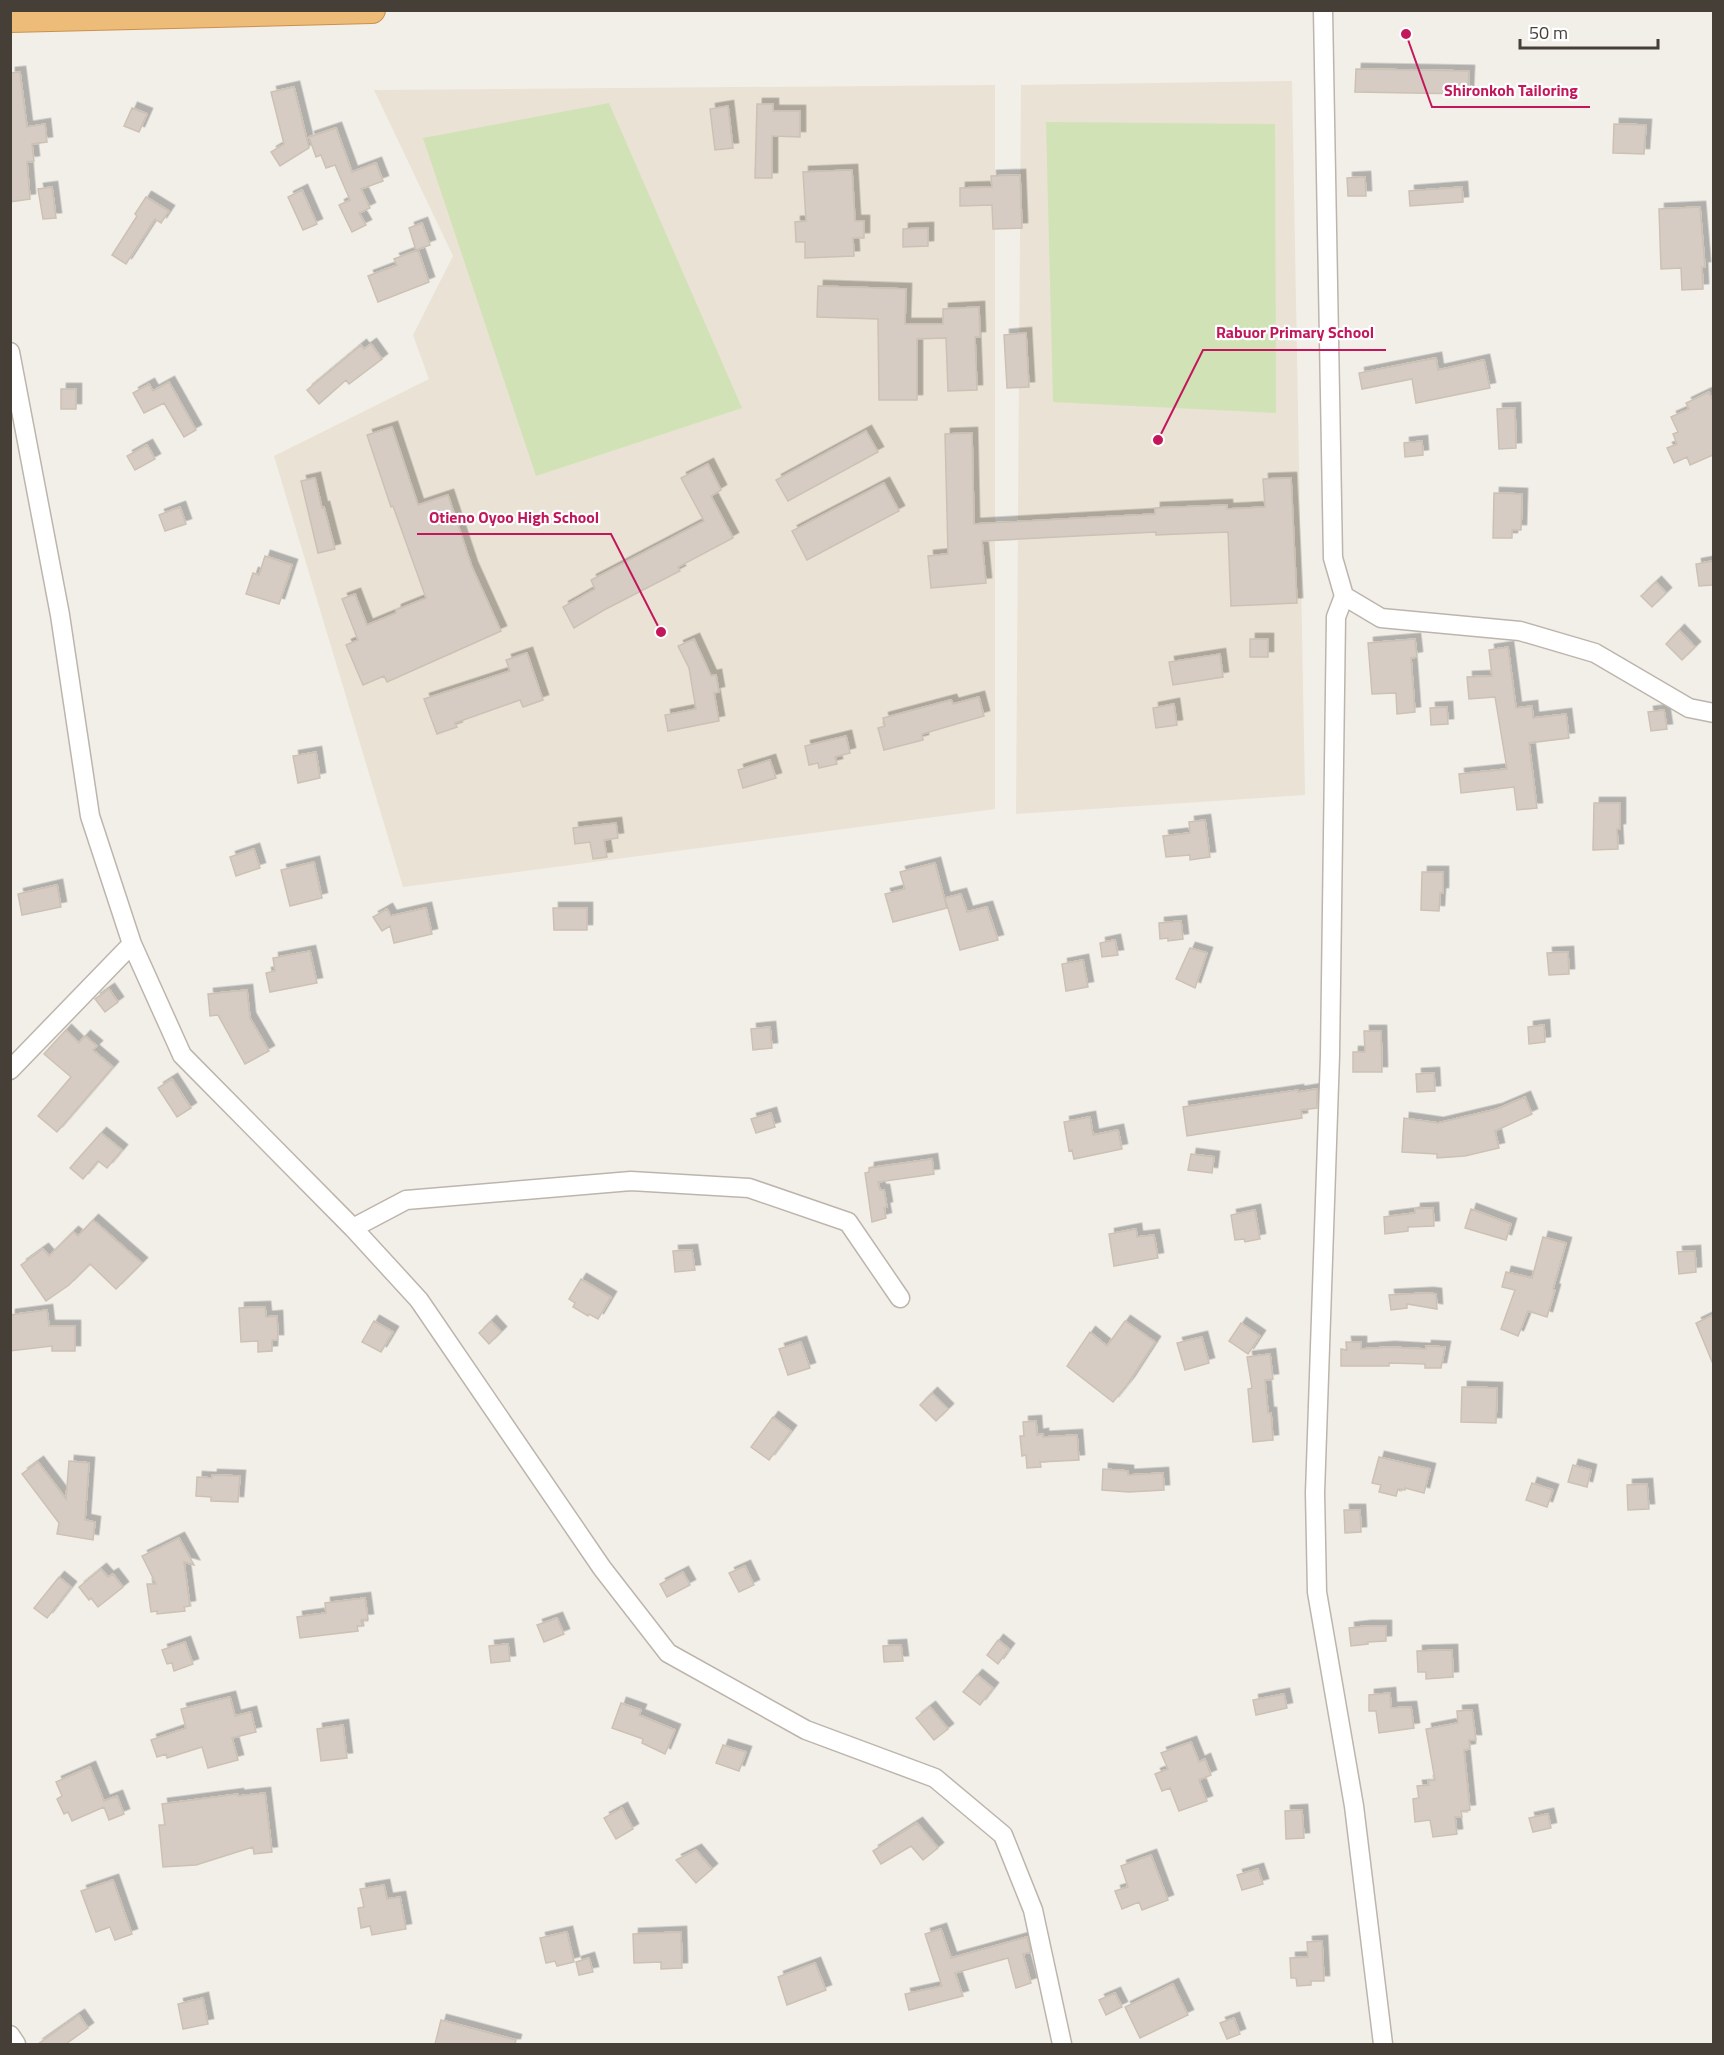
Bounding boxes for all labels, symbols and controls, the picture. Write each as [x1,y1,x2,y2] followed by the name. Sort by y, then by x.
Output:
[1520,12,1658,50] scale bar
[1529,19,1568,46] text: 50 m
[1432,73,1590,107] callout: Shironkoh Tailoring
[1444,78,1578,102] text: Shironkoh Tailoring
[1203,316,1386,350] callout: Rabuor Primary School
[1216,320,1374,344] text: Rabuor Primary School
[417,500,611,534] callout: Otieno Oyoo High School
[429,505,599,529] text: Otieno Oyoo High School

